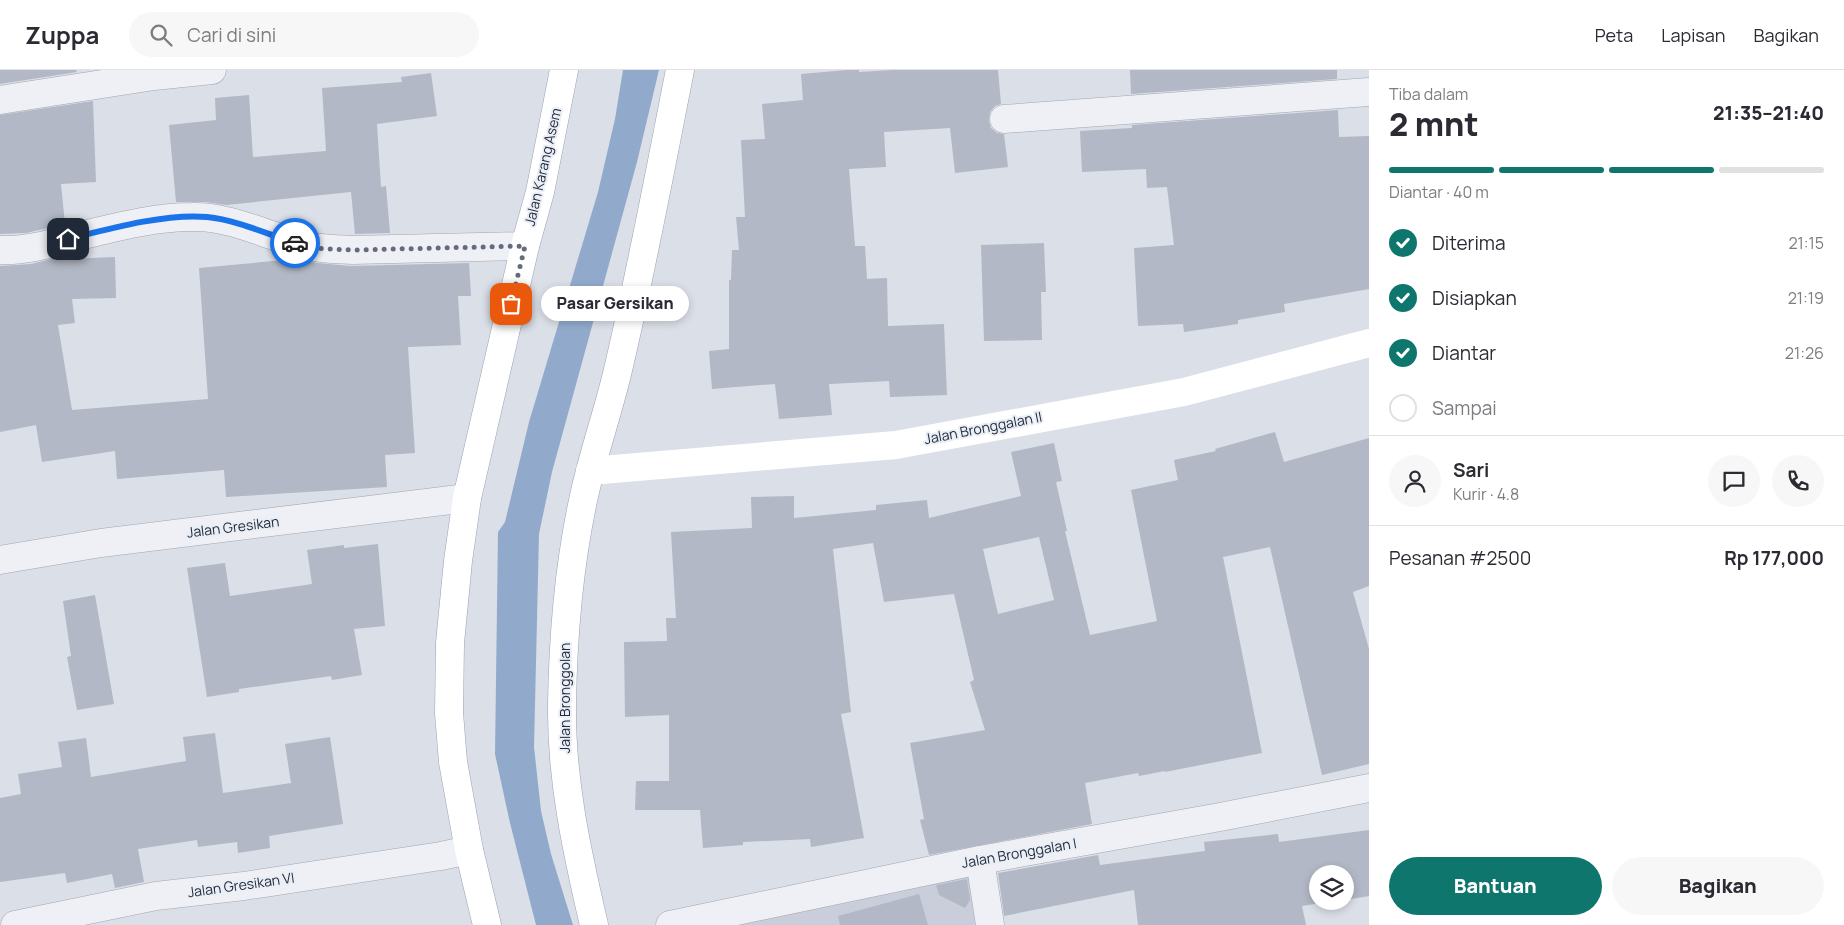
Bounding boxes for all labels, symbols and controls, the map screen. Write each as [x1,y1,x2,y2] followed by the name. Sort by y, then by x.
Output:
[129,12,479,57] search box
[25,18,99,51] text: Zuppa
[147,21,175,49] icon: search
[187,22,276,48] text: Cari di sini
[1595,23,1633,47] text: Peta
[1661,23,1725,47] text: Lapisan
[1753,23,1819,47] text: Bagikan
[1389,83,1468,105] text: Tiba dalam
[1713,100,1824,126] text: 21:35–21:40
[1389,102,1479,146] text: 2 mnt
[520,106,565,228] street label: Jalan Karang Asem
[1389,181,1489,203] text: Diantar · 40 m
[47,218,89,260] pin
[270,218,320,268] courier
[54,225,82,253] icon: home
[281,229,309,257] icon: car
[1389,229,1417,257] icon: check
[1432,230,1505,256] text: Diterima
[1788,232,1824,254] text: 21:15
[490,283,532,325] pin
[1389,284,1417,312] icon: check
[1432,285,1517,311] text: Disiapkan
[541,286,688,322] callout: Pasar Gersikan
[1788,287,1824,309] text: 21:19
[497,290,525,318] icon: bag
[556,292,674,314] text: Pasar Gersikan
[1389,339,1417,367] icon: check
[1432,340,1496,366] text: Diantar
[1785,342,1824,364] text: 21:26
[1432,395,1497,421] text: Sampai
[922,407,1043,448] street label: Jalan Bronggalan II
[1389,455,1441,507] button: person
[1708,455,1760,507] button: chat
[1772,455,1824,507] button: phone
[1453,457,1489,483] text: Sari
[1453,483,1519,505] text: Kurir · 4.8
[186,511,280,542] street label: Jalan Gresikan
[1389,545,1531,571] text: Pesanan #2500
[1724,545,1824,571] text: Rp 177,000
[555,643,574,753] street label: Jalan Bronggolan
[960,833,1078,872] street label: Jalan Bronggalan I
[1389,857,1602,915] button: Bantuan
[1612,857,1824,915] button: Bagikan
[1309,865,1354,910] map controls
[1309,865,1354,910] button: layers
[186,868,296,901] street label: Jalan Gresikan VI

